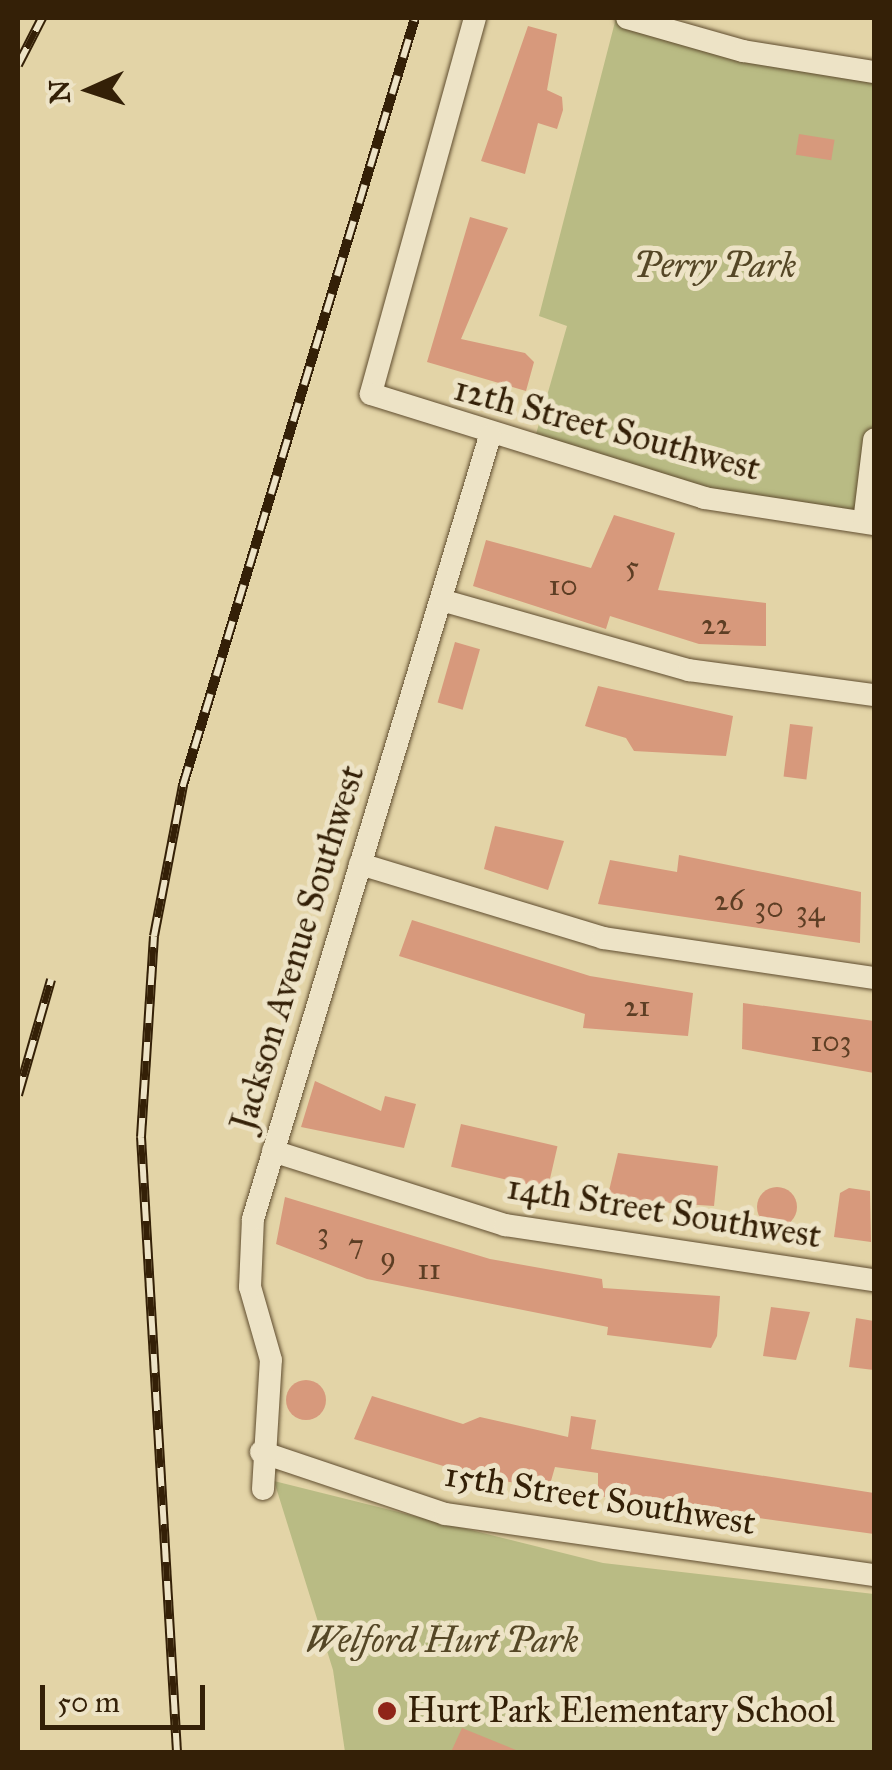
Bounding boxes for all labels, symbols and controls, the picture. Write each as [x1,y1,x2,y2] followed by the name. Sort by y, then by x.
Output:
[40,40,140,140] north arrow
[41,79,78,104] text: N
[634,245,796,287] park label: Perry Park
[449,368,765,490] street label: 12th Street Southwest
[625,548,639,584] house number: 5
[548,567,578,603] house number: 10
[701,606,731,642] house number: 22
[222,760,374,1136] street label: Jackson Avenue Southwest
[714,882,744,918] house number: 26
[754,889,784,925] house number: 30
[796,893,824,929] house number: 34
[624,988,650,1024] house number: 21
[810,1023,852,1059] house number: 103
[504,1166,824,1258] street label: 14th Street Southwest
[317,1215,329,1251] house number: 3
[348,1226,364,1262] house number: 7
[380,1239,396,1275] house number: 9
[417,1251,441,1287] house number: 11
[442,1454,758,1544] street label: 15th Street Southwest
[305,1620,579,1662] park label: Welford Hurt Park
[45,1665,210,1727] scale bar
[57,1684,120,1720] text: 50 m
[407,1690,835,1732] place label: Hurt Park Elementary School
[376,1700,398,1722] marker: Hurt Park Elementary School

